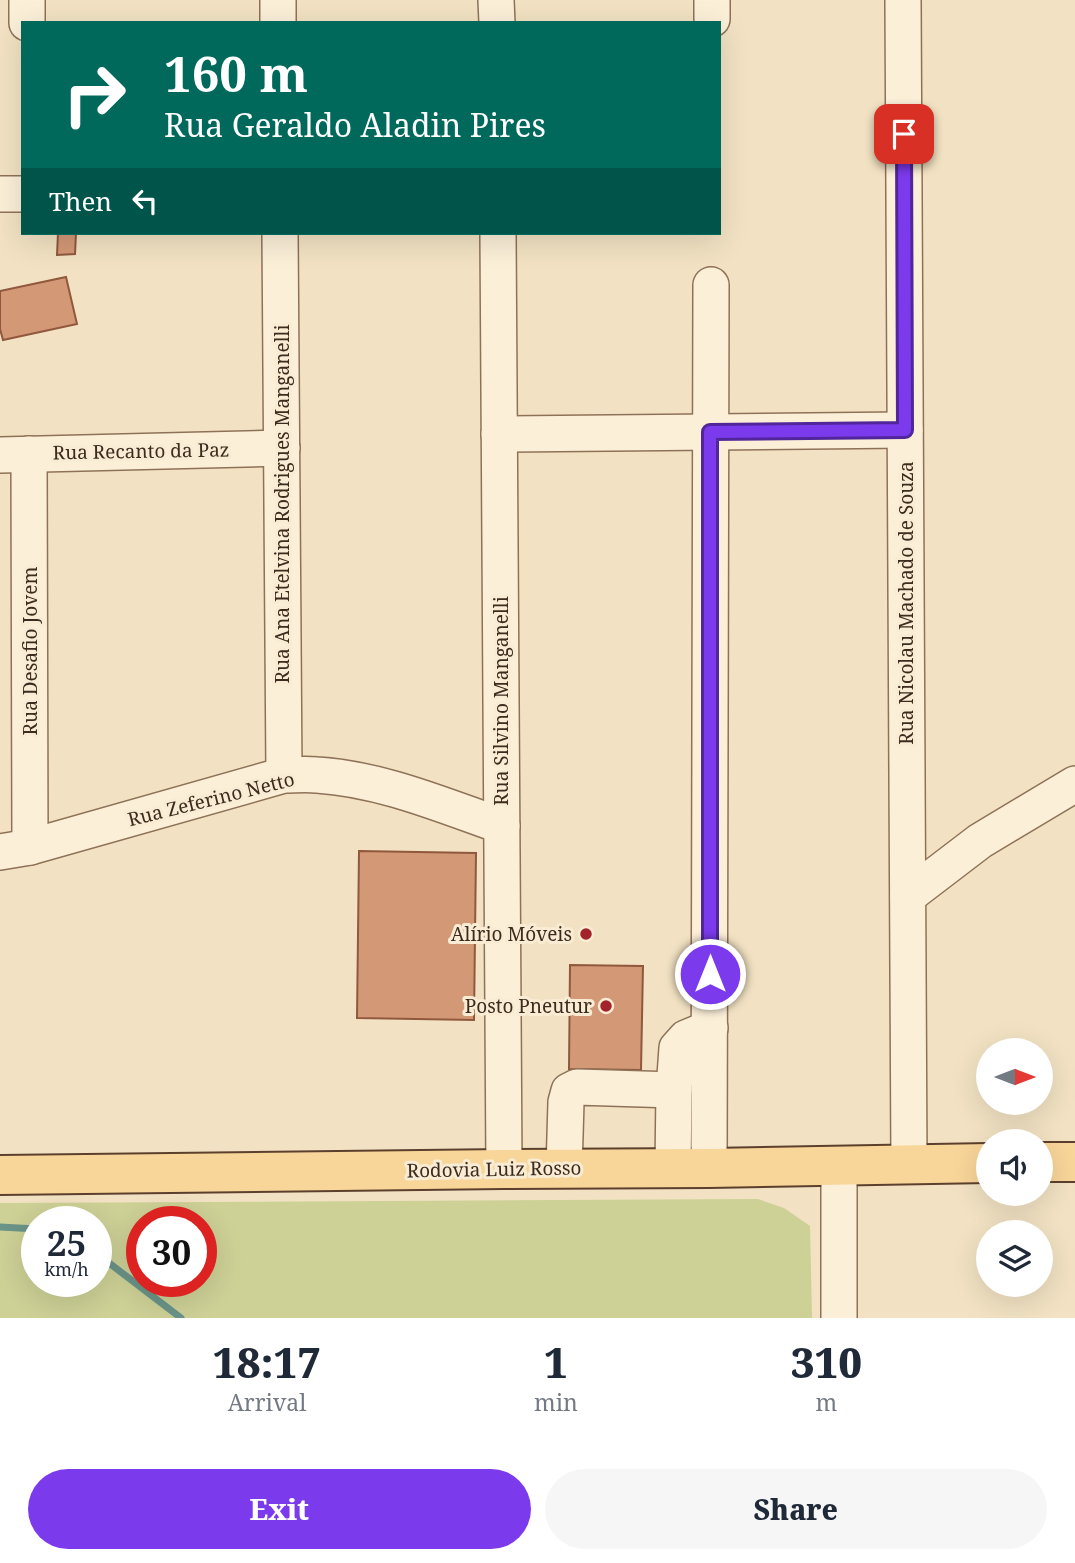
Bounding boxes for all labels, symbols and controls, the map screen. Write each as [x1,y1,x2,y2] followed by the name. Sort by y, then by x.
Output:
[164,40,308,106] text: 160 m
[49,49,140,140] icon: right
[164,103,546,146] text: Rua Geraldo Aladin Pires
[874,104,934,164] pin
[885,115,923,153] icon: arrive
[126,182,164,220] icon: left
[49,183,112,219] text: Then
[269,324,295,684] street label: Rua Ana Etelvina Rodrigues Manganelli
[52,436,230,466] street label: Rua Recanto da Paz
[893,461,919,745] street label: Rua Nicolau Machado de Souza
[17,567,43,735] street label: Rua Desafio Jovem
[488,596,514,806] street label: Rua Silvino Manganelli
[125,766,297,832] street label: Rua Zeferino Netto
[451,921,572,947] place label: Alírio Móveis
[578,926,594,942] marker: Alírio Móveis
[673,937,747,1011] position arrow
[465,993,592,1019] place label: Posto Pneutur
[598,998,614,1014] marker: Posto Pneutur
[976,1038,1054,1115] north arrow
[976,1038,1053,1297] map controls
[976,1129,1053,1206] button: sound
[406,1154,582,1184] street label: Rodovia Luiz Rosso
[126,1206,217,1297] speed limit sign: 30
[47,1219,86,1266] text: 25
[976,1220,1053,1297] button: layers
[44,1257,89,1281] text: km/h
[213,1333,321,1390] text: 18:17
[544,1333,568,1390] text: 1
[791,1333,862,1390] text: 310
[228,1386,306,1418] text: Arrival
[534,1386,578,1418] text: min
[816,1386,837,1418] text: m
[28,1469,531,1549] button: Exit
[545,1469,1047,1549] button: Share

